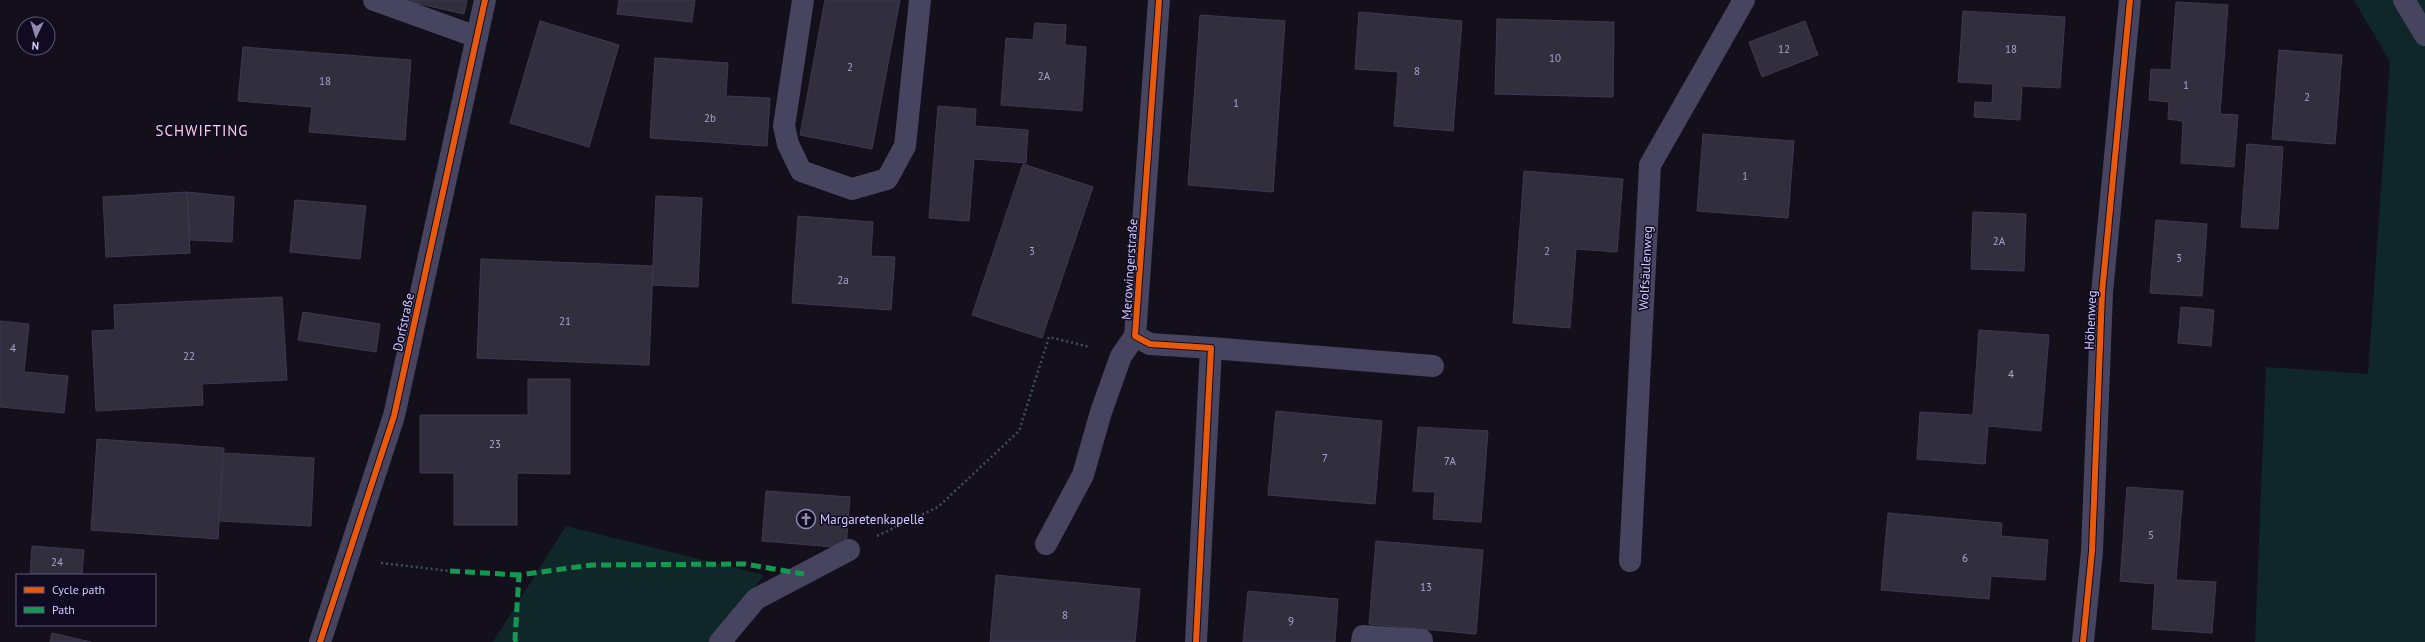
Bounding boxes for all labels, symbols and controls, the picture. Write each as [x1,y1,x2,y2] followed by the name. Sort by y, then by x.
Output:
[16,16,56,56] north arrow
[31,39,39,53] text: N
[1778,42,1790,56] house number: 12
[2005,42,2017,56] house number: 18
[1549,51,1561,65] house number: 10
[847,60,853,74] house number: 2
[1414,64,1420,78] house number: 8
[1038,69,1051,83] house number: 2A
[319,74,331,88] house number: 18
[2183,78,2189,92] house number: 1
[2304,90,2310,104] house number: 2
[1233,96,1239,110] house number: 1
[704,111,716,125] house number: 2b
[155,121,249,140] district label: SCHWIFTING
[1742,169,1748,183] house number: 1
[1117,218,1142,320] street label: Merowingerstraße
[1635,225,1656,311] street label: Wolfsäulenweg
[1993,234,2006,248] house number: 2A
[1029,244,1035,258] house number: 3
[1544,244,1550,258] house number: 2
[2176,251,2182,265] house number: 3
[837,273,849,287] house number: 2a
[2080,290,2101,350] street label: Höhenweg
[389,291,418,353] street label: Dorfstraße
[559,314,571,328] house number: 21
[10,341,16,355] house number: 4
[183,349,195,363] house number: 22
[2008,367,2014,381] house number: 4
[489,437,501,451] house number: 23
[1322,451,1328,465] house number: 7
[1444,454,1456,468] house number: 7A
[795,508,817,530] church icon: Margaretenkapelle
[820,511,924,528] place label: Margaretenkapelle
[2148,528,2154,542] house number: 5
[1962,551,1968,565] house number: 6
[51,555,63,569] house number: 24
[16,574,156,626] legend
[1420,580,1432,594] house number: 13
[52,582,105,597] text: Cycle path
[52,602,75,617] text: Path
[1062,608,1068,622] house number: 8
[1288,614,1294,628] house number: 9

